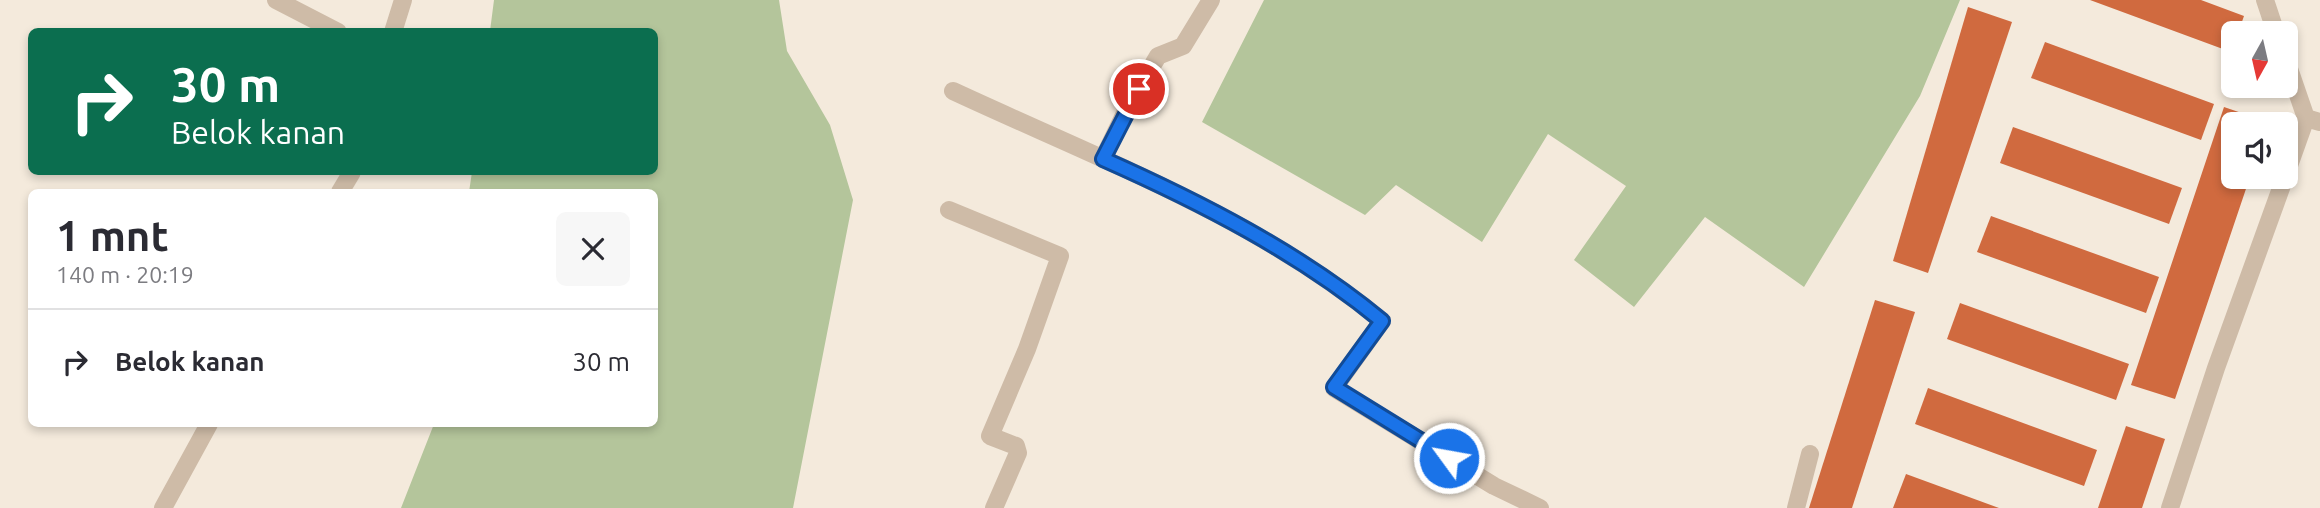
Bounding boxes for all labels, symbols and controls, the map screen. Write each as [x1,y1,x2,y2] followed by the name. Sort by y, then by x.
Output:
[2221,21,2298,98] north arrow
[2221,21,2298,189] map controls
[56,56,147,147] icon: right
[171,56,280,111] text: 30 m
[1109,59,1169,119] pin
[1120,70,1158,108] icon: arrive
[2221,112,2298,189] button: sound
[171,114,345,150] text: Belok kanan
[56,212,169,259] text: 1 mnt
[556,212,630,286] button: close
[56,262,194,287] text: 140 m · 20:19
[56,343,94,381] icon: right
[115,347,265,376] text: Belok kanan
[572,347,630,376] text: 30 m
[1412,421,1486,495] position arrow

